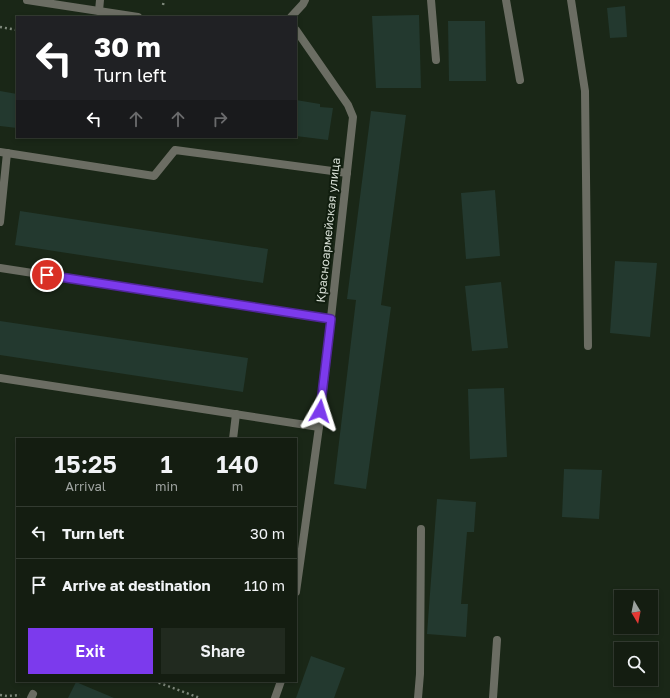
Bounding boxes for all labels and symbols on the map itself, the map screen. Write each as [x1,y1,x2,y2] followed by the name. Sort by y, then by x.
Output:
[313,157,343,303] street label: Красноармейская улица
[30,258,64,292] pin
[299,390,341,432] position arrow
[614,590,658,634] north arrow

